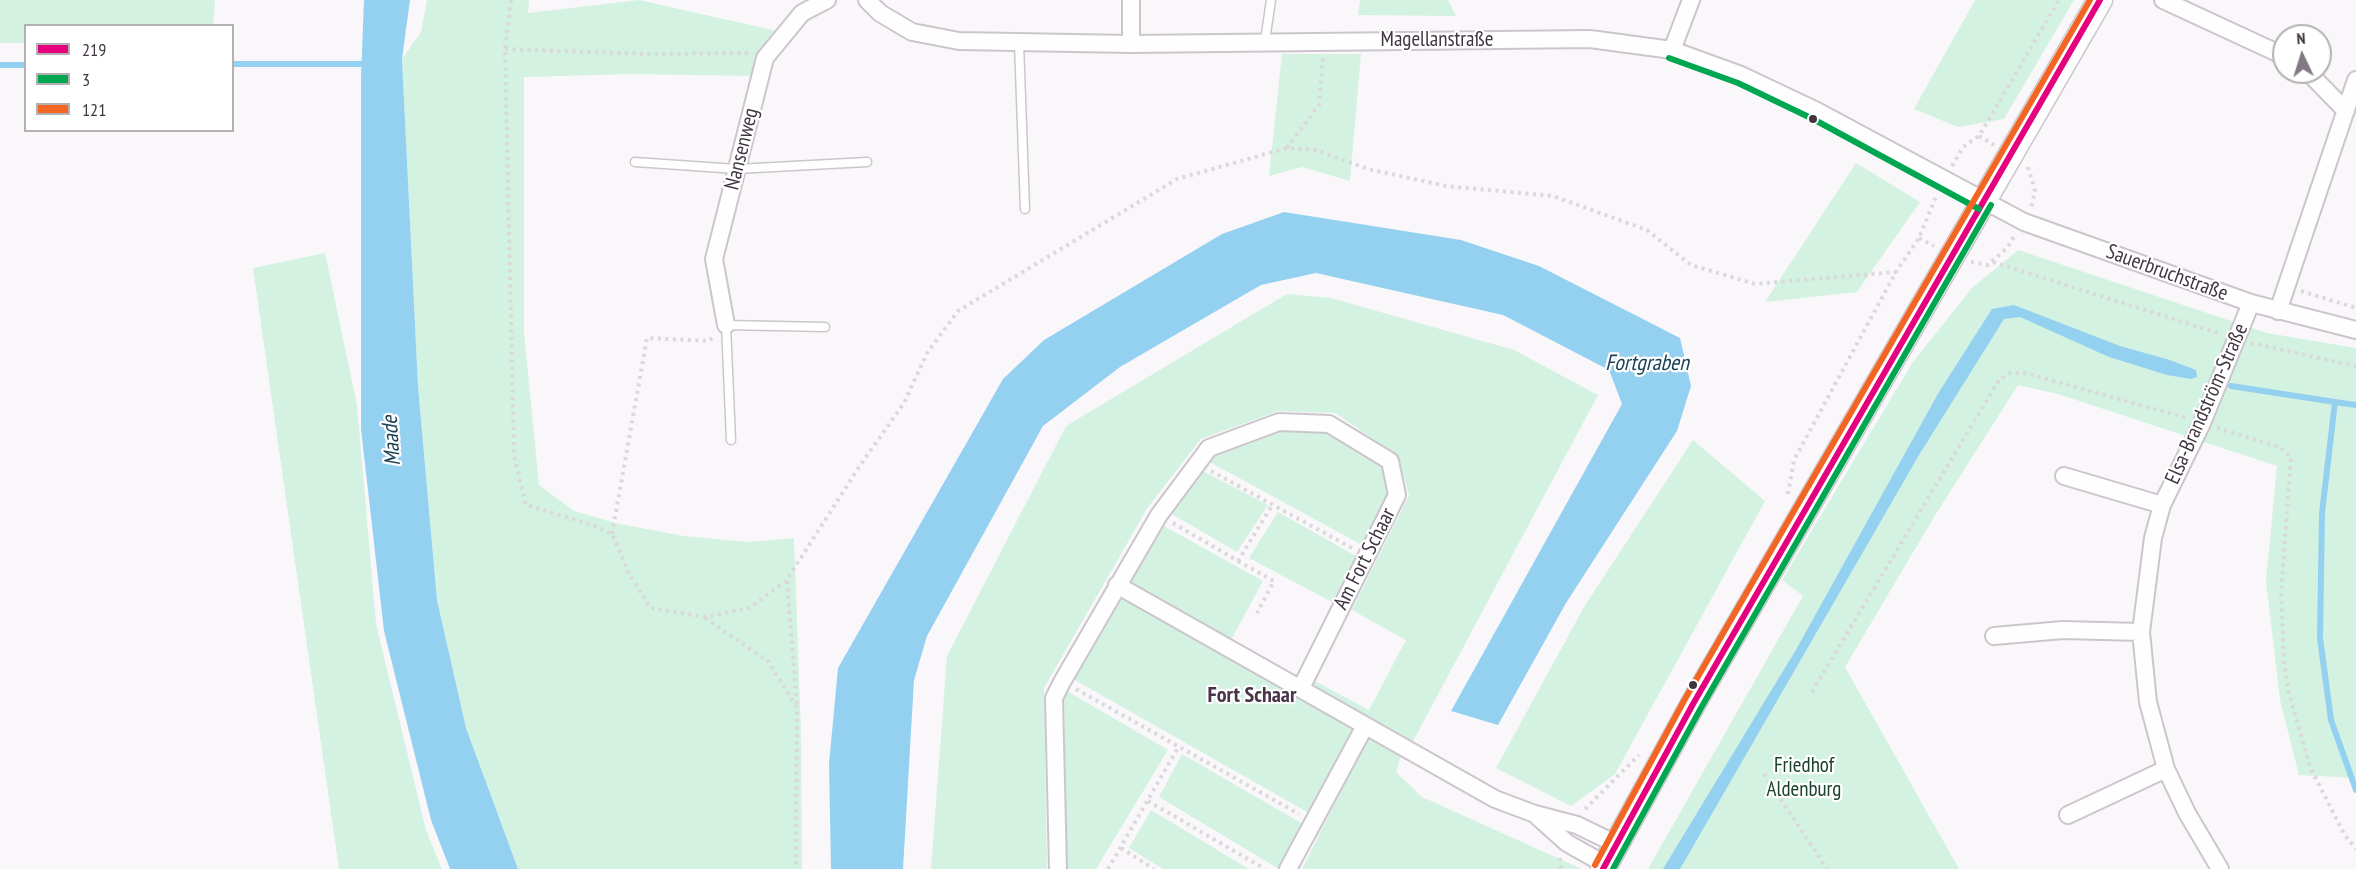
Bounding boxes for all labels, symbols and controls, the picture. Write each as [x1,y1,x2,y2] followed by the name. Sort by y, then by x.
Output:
[24,24,234,132] legend
[2272,24,2332,84] north arrow
[1381,27,1493,53] street label: Magellanstraße
[2296,28,2306,48] text: N
[82,38,106,61] text: 219
[82,68,90,91] text: 3
[82,98,106,121] text: 121
[720,105,764,193] street label: Nansenweg
[1807,113,1819,125] unlabelled marker
[2103,239,2231,307] street label: Sauerbruchstraße
[2160,320,2254,488] street label: Elsa-Brandström-Straße
[1605,351,1689,377] water label: Fortgraben
[377,415,407,467] water label: Maade
[1329,504,1401,614] street label: Am Fort Schaar
[1687,679,1699,691] unlabelled marker
[1208,683,1296,709] district label: Fort Schaar
[1767,753,1841,803] park label: Friedhof Aldenburg

